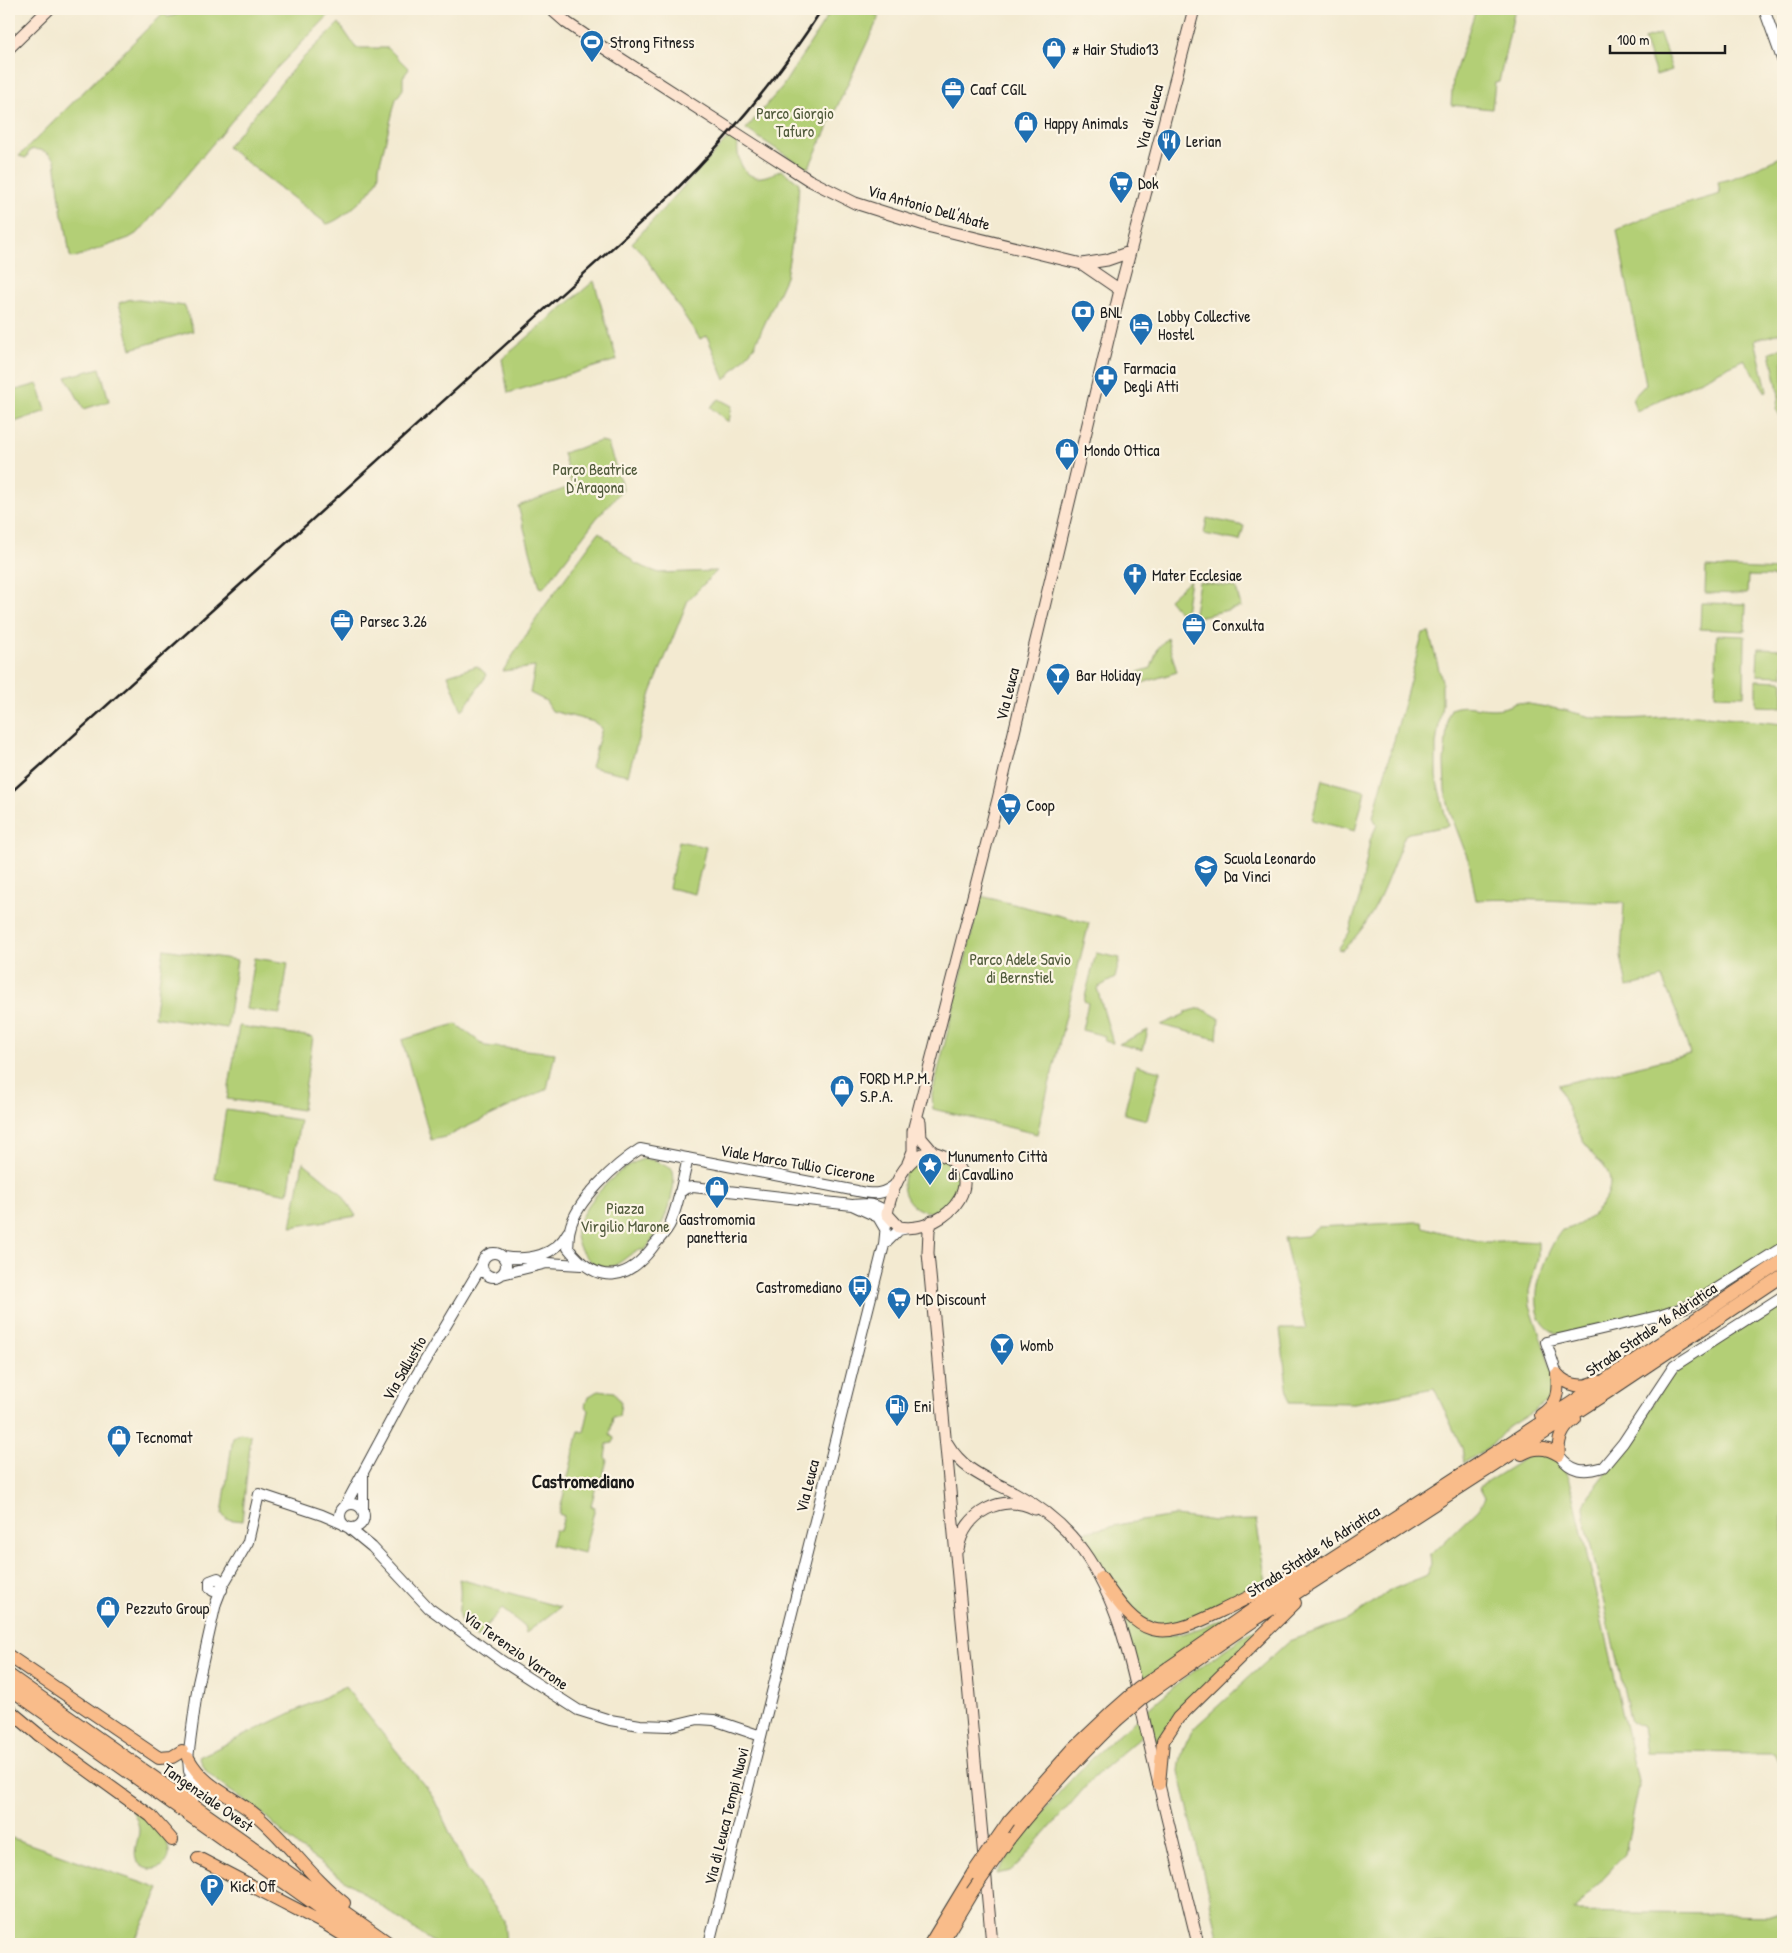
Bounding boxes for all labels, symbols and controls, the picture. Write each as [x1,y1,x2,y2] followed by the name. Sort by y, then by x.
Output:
[1610,22,1724,54] scale bar
[579,29,605,63] sports icon: Strong Fitness
[1617,29,1650,50] text: 100 m
[610,31,695,53] place label: Strong Fitness
[1041,36,1067,70] shop icon: # Hair Studio13
[1072,38,1159,60] place label: # Hair Studio13
[940,76,966,110] office icon: Caaf CGIL
[970,78,1027,100] place label: Caaf CGIL
[1130,82,1168,152] street label: Via di Leuca
[756,102,834,142] park label: Parco Giorgio Tafuro
[1013,110,1039,144] shop icon: Happy Animals
[1044,112,1128,134] place label: Happy Animals
[1156,128,1182,162] restaurant icon: Lerian
[1186,130,1222,152] place label: Lerian
[1108,170,1134,204] supermarket icon: Dok
[1138,172,1159,194] place label: Dok
[865,179,993,235] street label: Via Antonio Dell'Abate
[1070,299,1096,333] bank icon: BNL
[1100,301,1123,323] place label: BNL
[1158,305,1251,345] place label: Lobby Collective Hostel
[1128,312,1154,346] hotel icon: Lobby Collective Hostel
[1123,357,1179,397] place label: Farmacia Degli Atti
[1093,364,1119,398] pharmacy icon: Farmacia Degli Atti
[1054,437,1080,471] shop icon: Mondo Ottica
[1084,439,1160,461] place label: Mondo Ottica
[552,458,638,498] park label: Parco Beatrice D'Aragona
[1122,562,1148,596] church icon: Mater Ecclesiae
[1152,564,1243,586] place label: Mater Ecclesiae
[329,608,355,642] office icon: Parsec 3.26
[360,610,427,632] place label: Parsec 3.26
[1181,612,1207,646] office icon: Conxulta
[1212,614,1264,636] place label: Conxulta
[1045,662,1071,696] bar icon: Bar Holiday
[1076,664,1142,686] place label: Bar Holiday
[990,665,1024,723] street label: Via Leuca
[996,792,1022,826] supermarket icon: Coop
[1026,794,1055,816] place label: Coop
[1224,847,1316,887] place label: Scuola Leonardo Da Vinci
[1193,854,1219,888] school or university icon: Scuola Leonardo Da Vinci
[969,948,1071,988] park label: Parco Adele Savio di Bernstiel
[859,1067,930,1107] place label: FORD M.P.M. S.P.A.
[829,1074,855,1108] shop icon: FORD M.P.M. S.P.A.
[719,1139,878,1188] street label: Viale Marco Tullio Cicerone
[948,1145,1047,1185] place label: Munumento Città di Cavallino
[917,1152,943,1186] place icon: Munumento Città di Cavallino
[704,1175,730,1209] shop icon: Gastromomia panetteria
[580,1197,670,1237] park label: Piazza Virgilio Marone
[679,1208,755,1248] place label: Gastromomia panetteria
[847,1274,873,1308] bus stop icon: Castromediano
[756,1276,843,1298] place label: Castromediano
[1581,1277,1721,1381] street label: Strada Statale 16 Adriatica
[886,1286,912,1320] supermarket icon: MD Discount
[916,1288,986,1310] place label: MD Discount
[377,1331,432,1404] street label: Via Sallustio
[989,1332,1015,1366] bar icon: Womb
[1020,1334,1054,1356] place label: Womb
[884,1393,910,1427] fuel station icon: Eni
[914,1395,932,1417] place label: Eni
[106,1424,132,1458] shop icon: Tecnomat
[136,1426,193,1448] place label: Tecnomat
[790,1457,824,1515] street label: Via Leuca
[532,1468,635,1494] district label: Castromediano
[1242,1500,1384,1602] street label: Strada Statale 16 Adriatica
[95,1595,121,1629] shop icon: Pezzuto Group
[126,1597,209,1619] place label: Pezzuto Group
[459,1605,574,1695] street label: Via Terenzio Varrone
[698,1745,754,1887] street label: Via di Leuca Tempi Nuovi
[158,1758,258,1837] street label: Tangenziale Ovest
[199,1873,225,1907] parking icon: Kick Off
[230,1875,276,1897] place label: Kick Off

